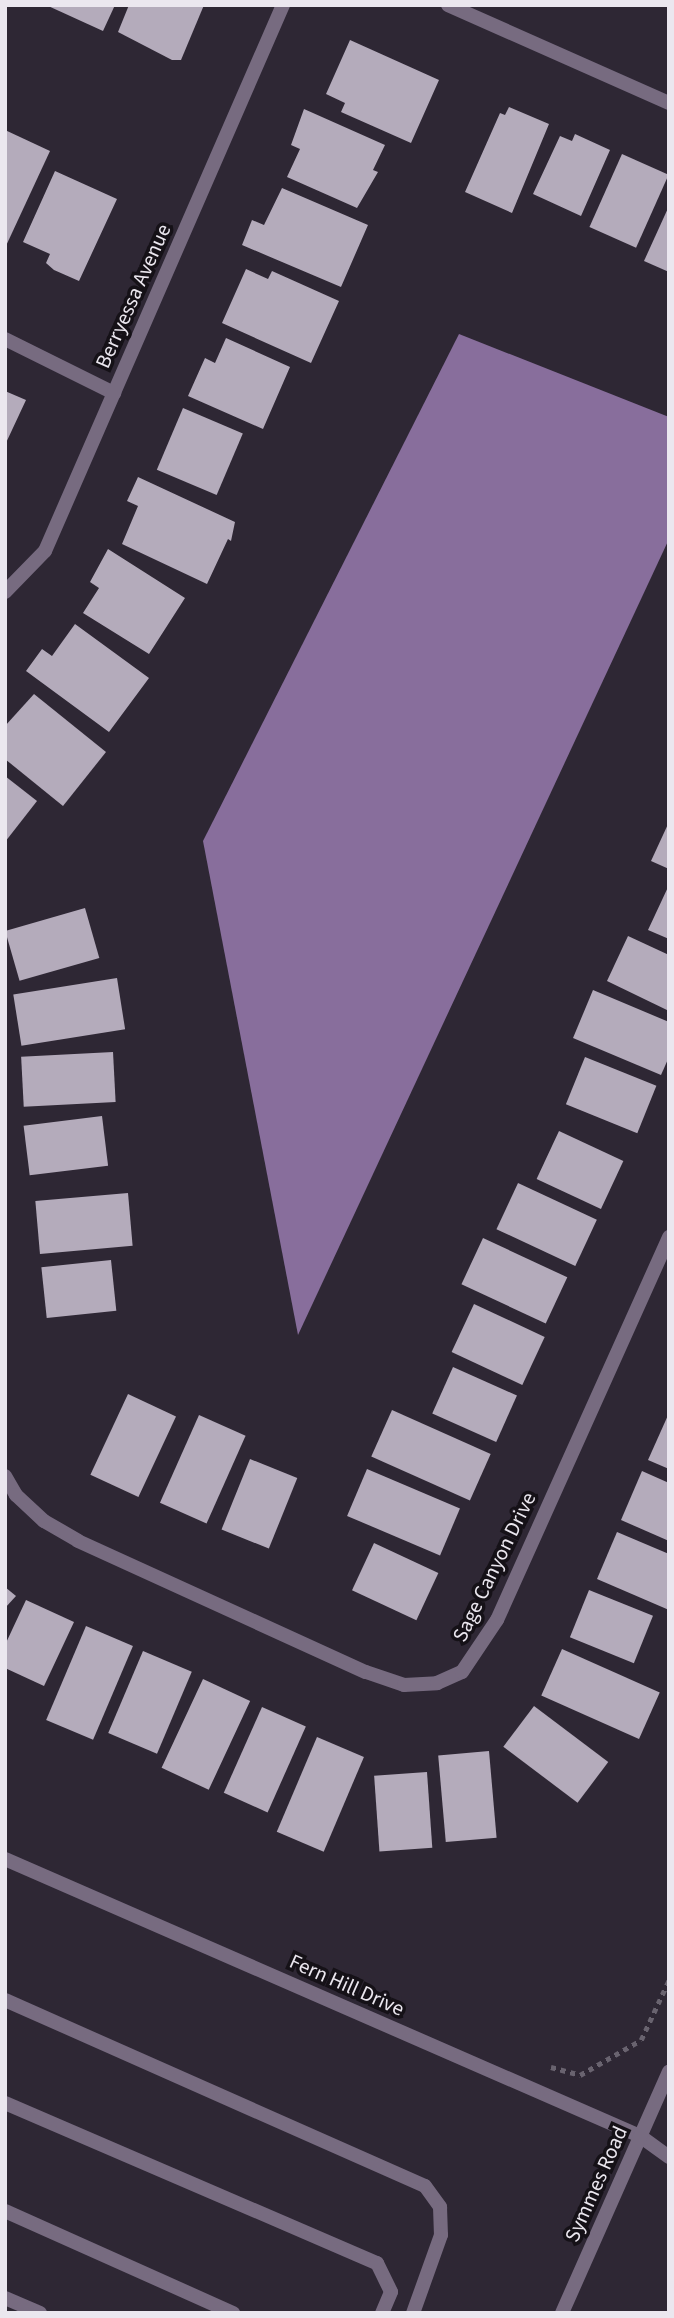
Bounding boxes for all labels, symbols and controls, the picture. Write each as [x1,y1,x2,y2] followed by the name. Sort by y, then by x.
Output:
[90,220,176,372] street label: Berryessa Avenue
[447,1488,541,1646] street label: Sage Canyon Drive
[286,1949,408,2021] street label: Fern Hill Drive
[559,2122,633,2246] street label: Symmes Road

